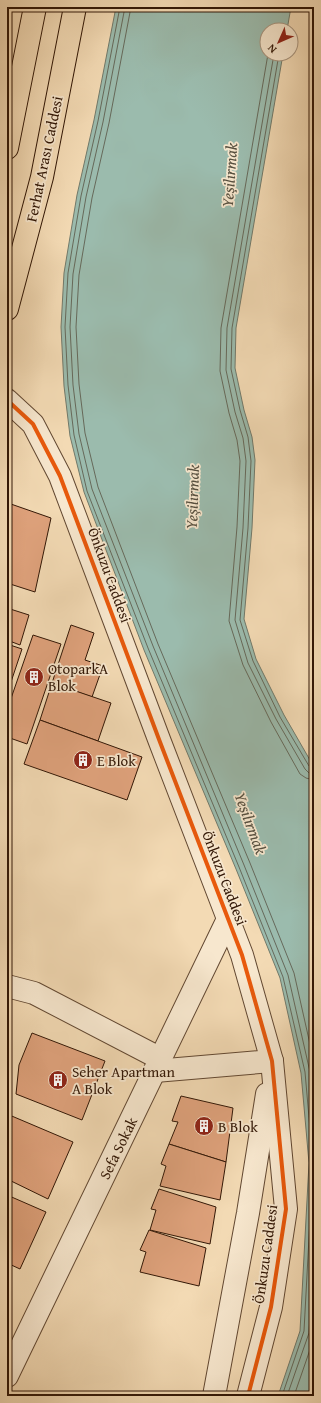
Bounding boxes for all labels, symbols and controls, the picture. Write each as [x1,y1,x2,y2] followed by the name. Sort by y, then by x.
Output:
[259,22,299,62] north arrow
[263,40,280,57] text: N
[20,94,68,224] street label: Ferhat Arası Caddesi
[215,141,243,208] water label: Yeşilırmak
[179,464,205,530] water label: Yeşilırmak
[83,525,137,625] street label: Önkuzu Caddesi
[48,658,108,696] place label: OtoparkA Blok
[23,666,45,688] building icon: OtoparkA Blok
[72,749,94,771] building icon: E Blok
[97,750,136,771] place label: E Blok
[229,788,274,858] water label: Yeşilırmak
[197,828,253,928] street label: Önkuzu Caddesi
[72,1061,175,1099] place label: Seher Apartman A Blok
[47,1069,69,1091] building icon: Seher Apartman A Blok
[94,1113,142,1183] street label: Sefa Sokak
[193,1115,215,1137] building icon: B Blok
[218,1116,258,1137] place label: B Blok
[248,1203,282,1305] street label: Önkuzu Caddesi

